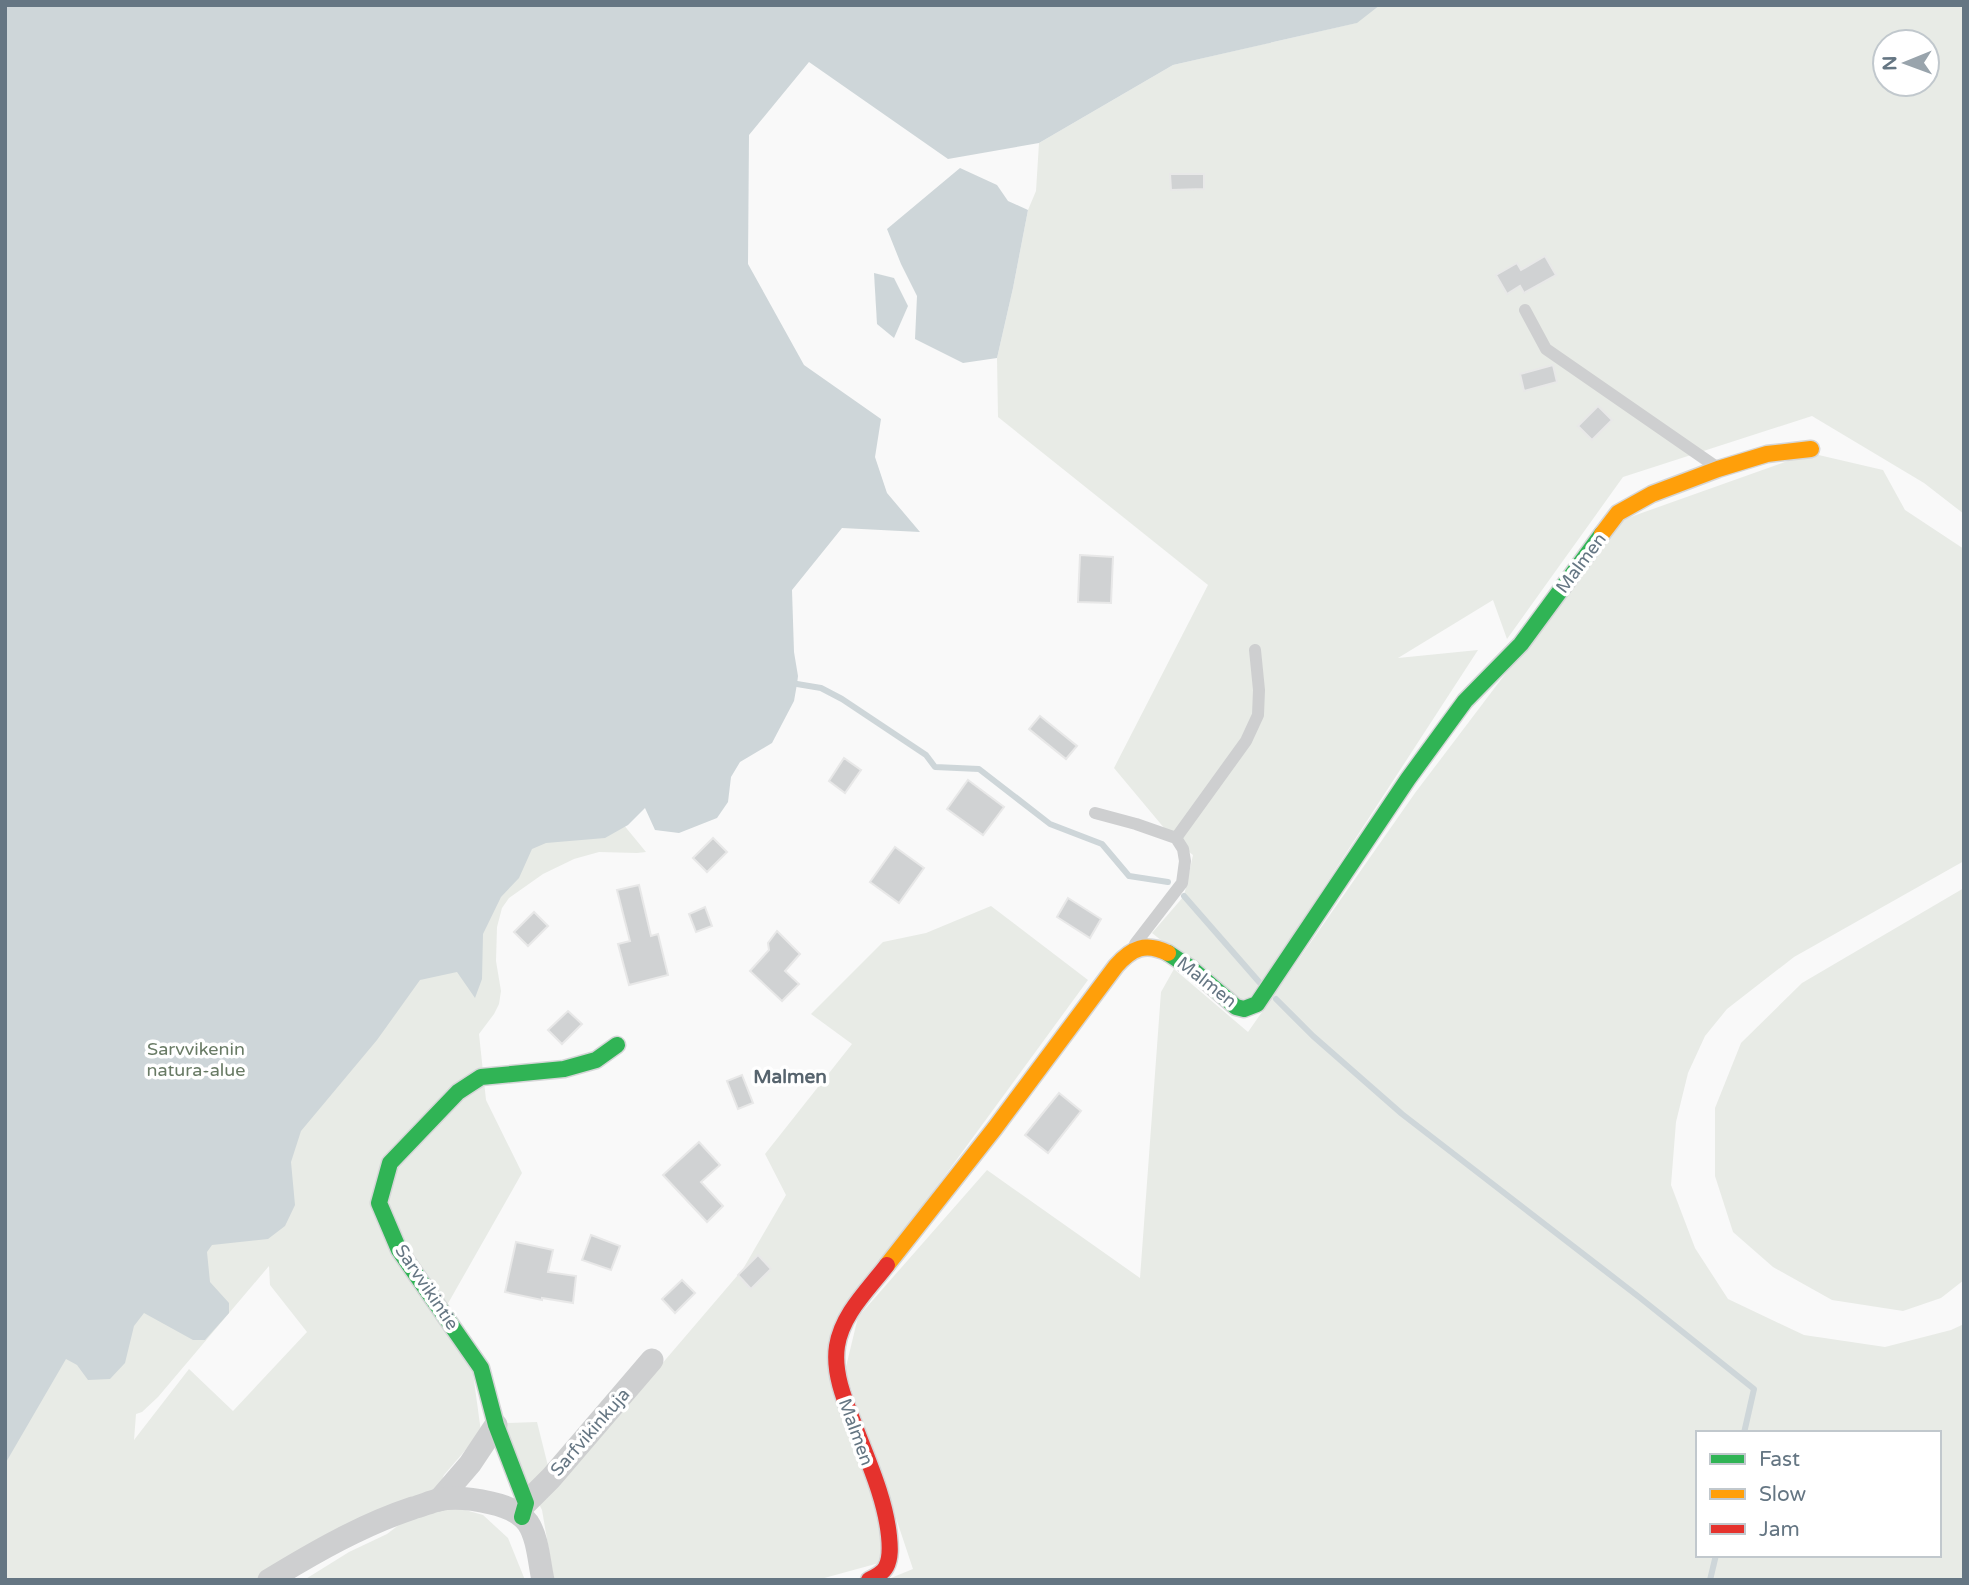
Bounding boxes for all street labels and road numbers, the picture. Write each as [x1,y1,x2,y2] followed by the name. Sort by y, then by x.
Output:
[1551,529,1611,597] street label: Malmen
[1173,952,1241,1012] street label: Malmen
[390,1240,464,1334] street label: Sarvvikintie
[546,1383,634,1481] street label: Sarfvikinkuja
[834,1396,878,1468] street label: Malmen

